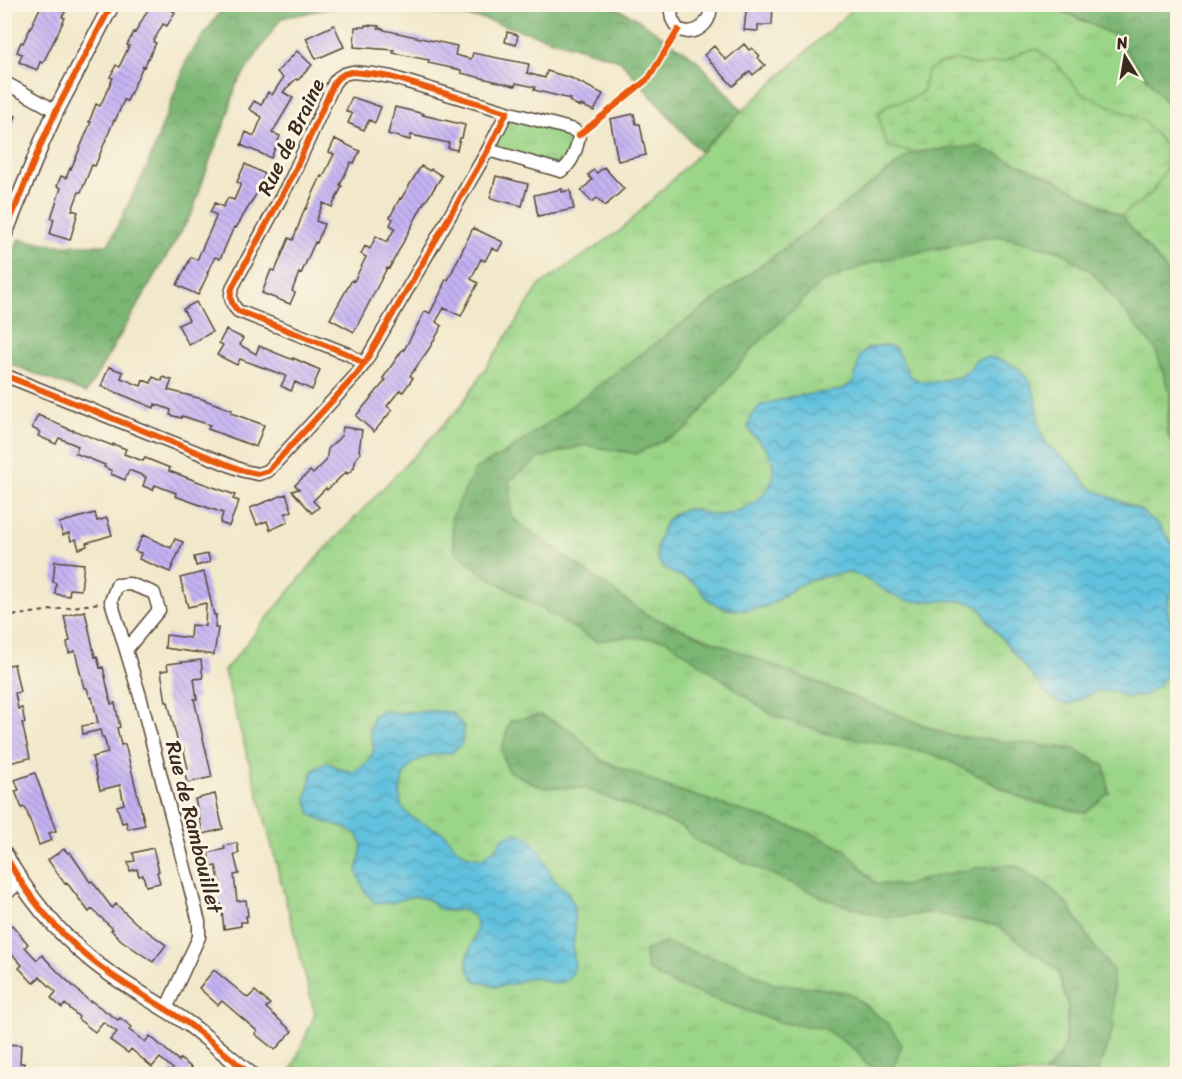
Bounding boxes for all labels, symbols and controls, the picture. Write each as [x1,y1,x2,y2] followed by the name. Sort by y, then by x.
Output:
[1095,27,1155,87] north arrow
[1113,27,1131,58] text: N
[246,72,336,202] street label: Rue de Braine
[154,737,234,919] street label: Rue de Rambouillet

